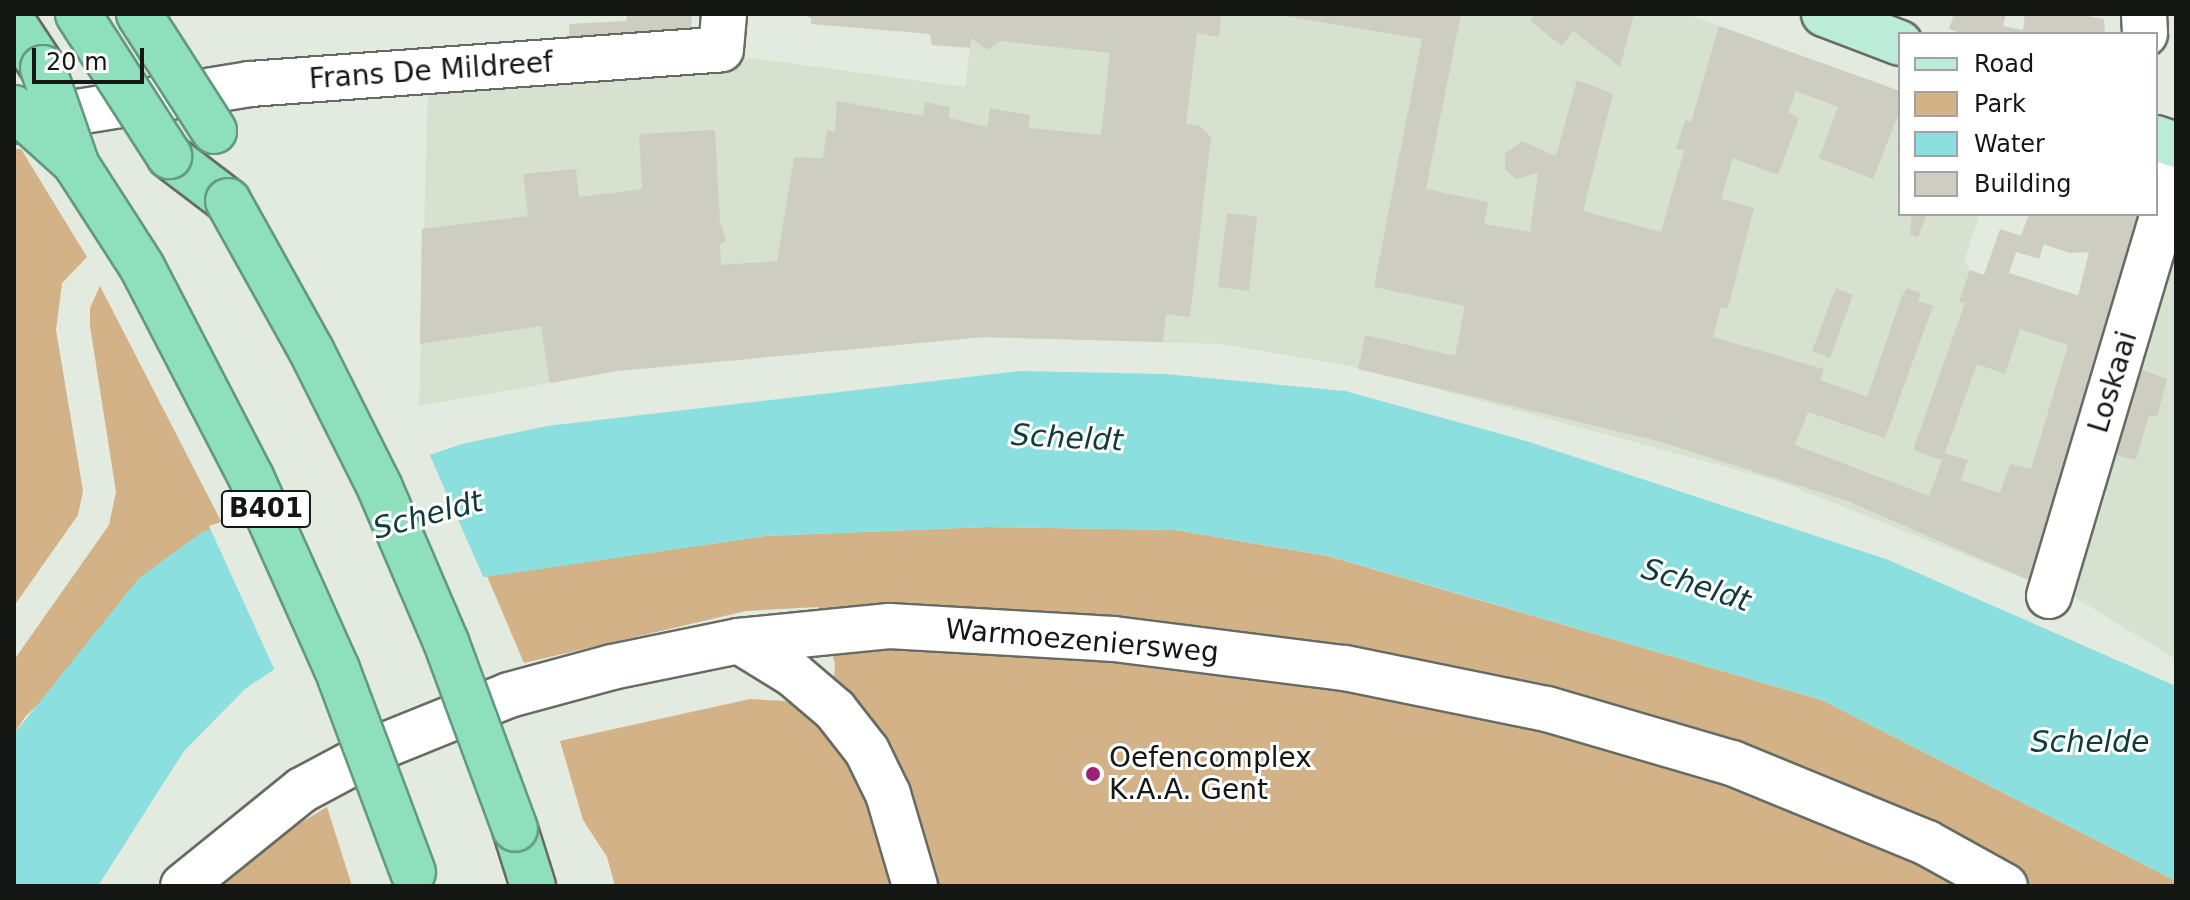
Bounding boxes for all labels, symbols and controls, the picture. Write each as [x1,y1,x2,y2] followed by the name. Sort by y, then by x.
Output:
[36,32,148,82] scale bar
[1898,32,2158,216] legend
[308,46,554,96] street label: Frans De Mildreef
[46,48,108,76] text: 20 m
[1974,50,2034,78] text: Road
[1974,90,2026,118] text: Park
[1974,130,2045,158] text: Water
[1974,170,2071,198] text: Building
[2082,327,2144,437] street label: Loskaai
[1010,417,1124,459] water label: Scheldt
[369,483,487,547] water label: Scheldt
[220,487,312,531] road number: B401
[1637,551,1755,619] water label: Scheldt
[944,612,1220,670] street label: Warmoezeniersweg
[2031,724,2149,760] water label: Schelde
[1109,741,1312,807] place label: Oefencomplex K.A.A. Gent
[1084,765,1102,783] marker: Oefencomplex K.A.A. Gent

